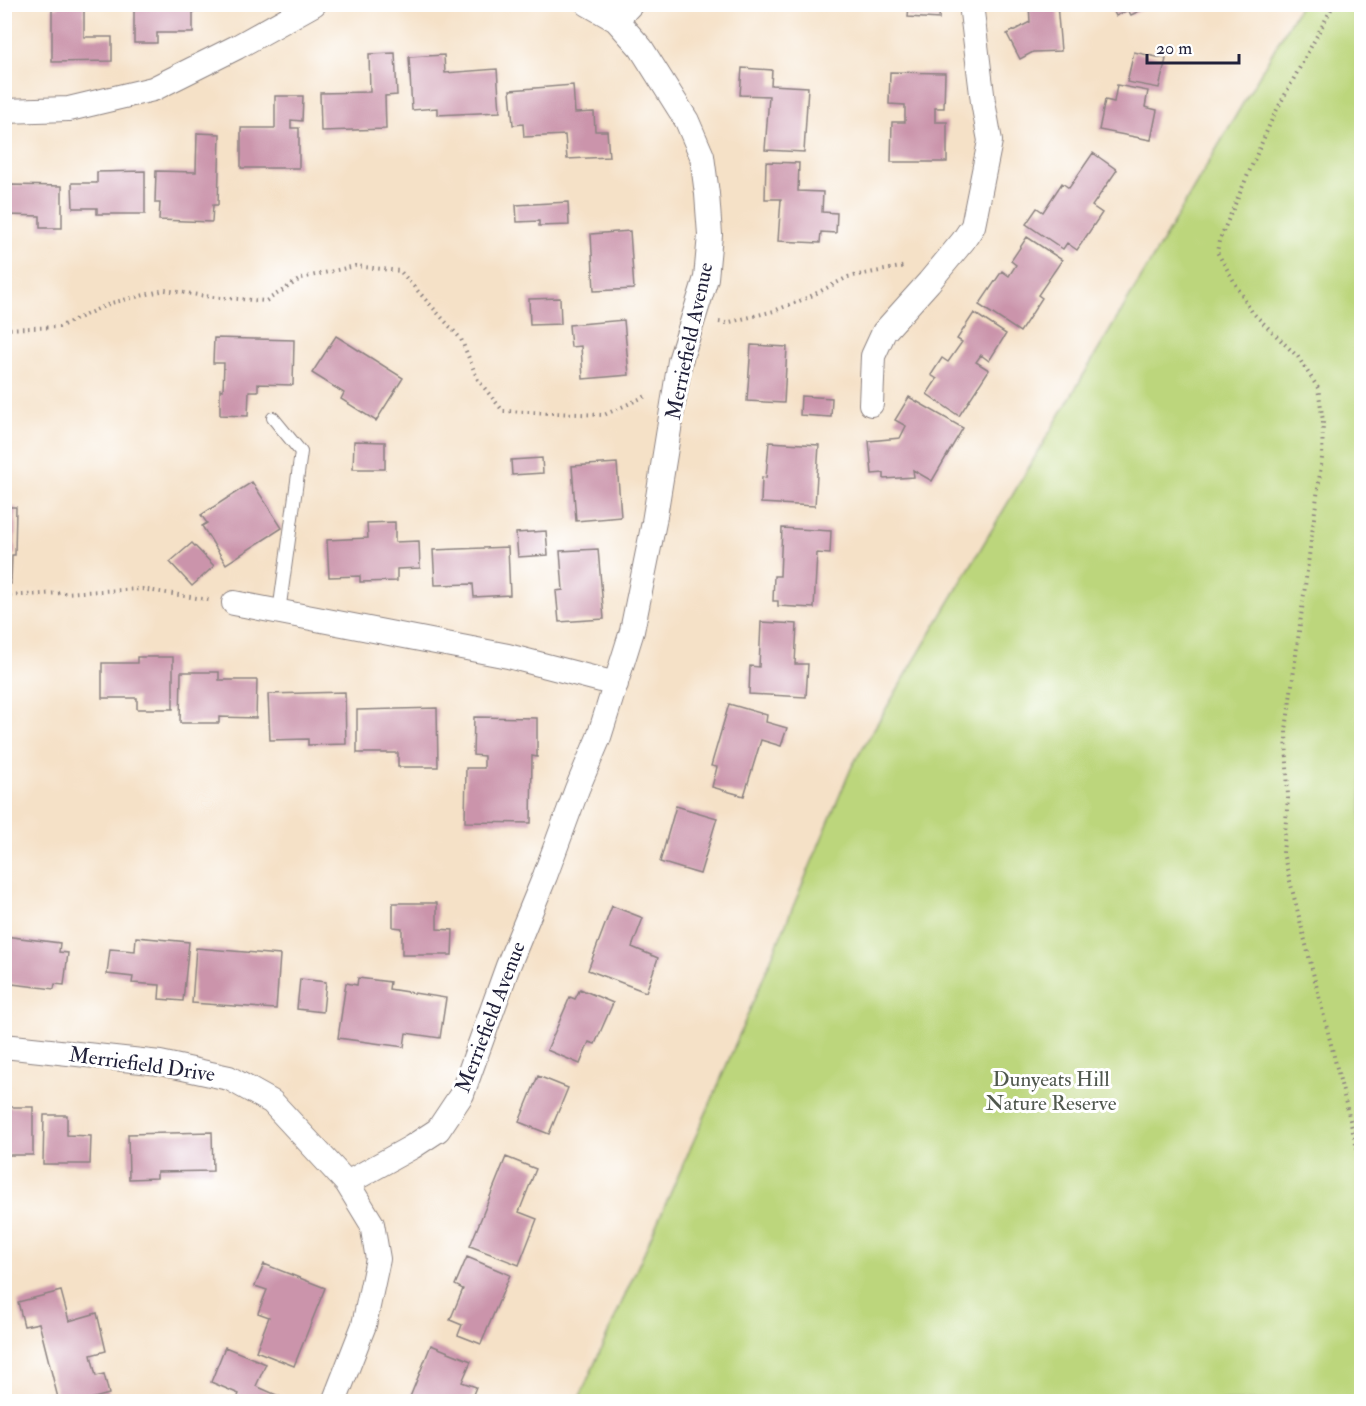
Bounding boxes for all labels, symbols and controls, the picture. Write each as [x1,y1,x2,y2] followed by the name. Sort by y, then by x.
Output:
[1147,27,1238,65] scale bar
[1156,37,1192,60] text: 20 m
[660,260,719,422] street label: Merriefield Avenue
[449,938,532,1097] street label: Merriefield Avenue
[67,1041,217,1088] street label: Merriefield Drive
[986,1066,1117,1117] park label: Dunyeats Hill Nature Reserve

